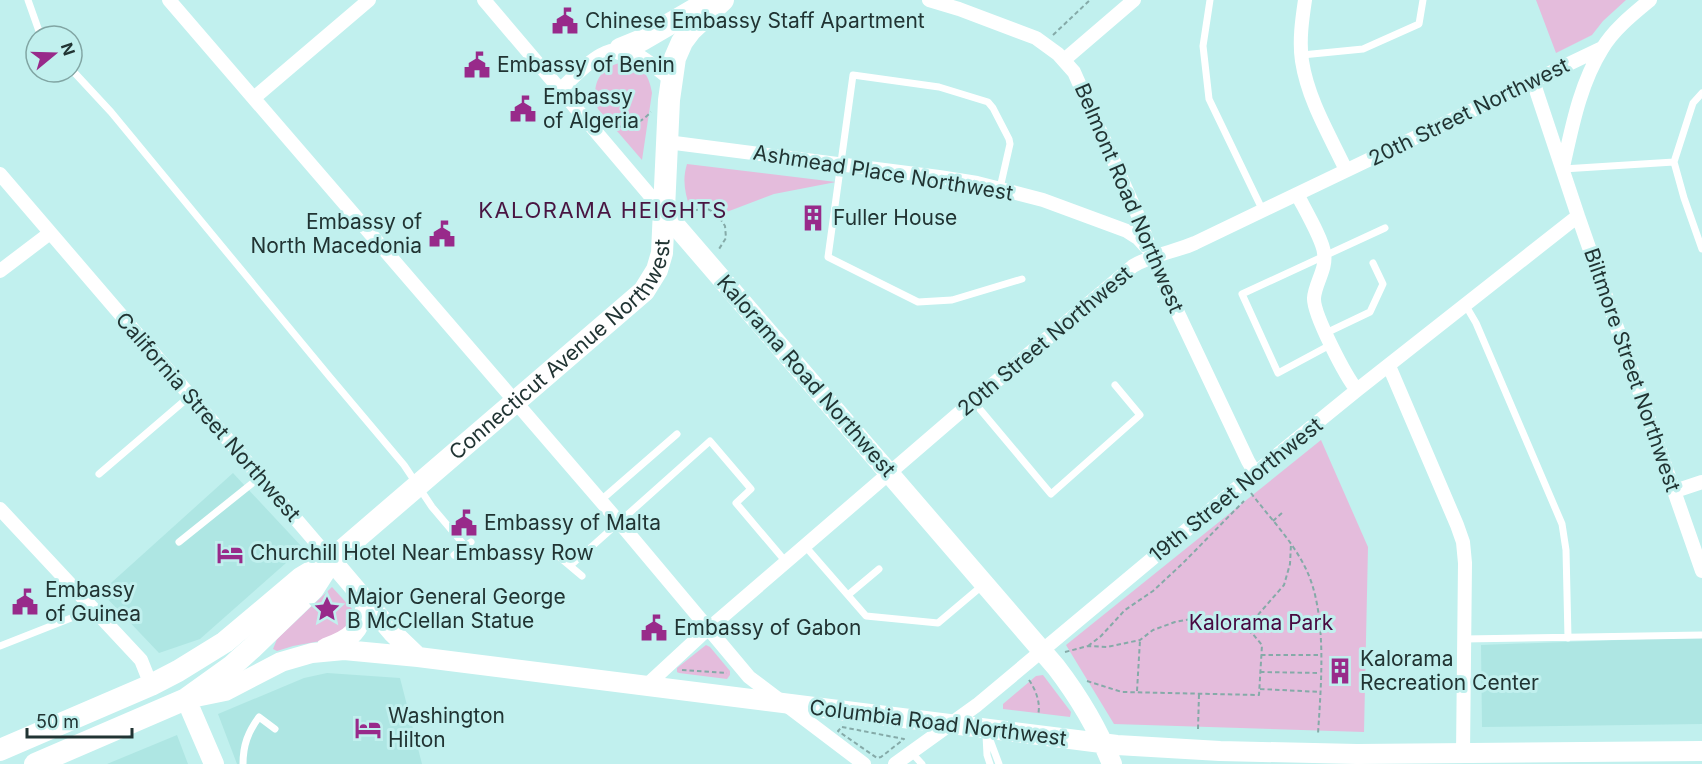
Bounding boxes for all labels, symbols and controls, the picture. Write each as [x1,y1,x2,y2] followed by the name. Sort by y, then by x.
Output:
[550,6,580,36] public building icon: Chinese Embassy Staff Apartment
[585,8,925,33] place label: Chinese Embassy Staff Apartment
[24,24,84,84] north arrow
[57,40,80,58] text: N
[462,50,492,80] public building icon: Embassy of Benin
[497,52,675,77] place label: Embassy of Benin
[1365,52,1573,171] street label: 20th Street Northwest
[1070,79,1189,316] street label: Belmont Road Northwest
[543,84,639,133] place label: Embassy of Algeria
[508,94,538,124] public building icon: Embassy of Algeria
[751,140,1015,205] street label: Ashmead Place Northwest
[478,197,728,223] district label: KALORAMA HEIGHTS
[798,203,828,233] building icon: Fuller House
[833,205,957,230] place label: Fuller House
[250,209,422,258] place label: Embassy of North Macedonia
[427,219,457,249] public building icon: Embassy of North Macedonia
[444,238,675,465] street label: Connecticut Avenue Northwest
[1579,245,1686,495] street label: Biltmore Street Northwest
[953,260,1137,421] street label: 20th Street Northwest
[712,270,901,482] street label: Kalorama Road Northwest
[111,307,306,526] street label: California Street Northwest
[1144,412,1327,567] street label: 19th Street Northwest
[449,508,479,538] public building icon: Embassy of Malta
[484,510,661,535] place label: Embassy of Malta
[215,538,245,568] hotel icon: Churchill Hotel Near Embassy Row
[250,540,594,565] place label: Churchill Hotel Near Embassy Row
[45,577,141,626] place label: Embassy of Guinea
[347,584,566,633] place label: Major General George B McClellan Statue
[10,587,40,617] public building icon: Embassy of Guinea
[312,594,342,624] place icon: Major General George B McClellan Statue
[1189,610,1334,635] park label: Kalorama Park
[639,613,669,643] public building icon: Embassy of Gabon
[674,615,861,640] place label: Embassy of Gabon
[1360,646,1539,695] place label: Kalorama Recreation Center
[1325,656,1355,686] building icon: Kalorama Recreation Center
[808,694,1068,751] street label: Columbia Road Northwest
[27,701,132,739] scale bar
[388,703,505,752] place label: Washington Hilton
[36,711,79,732] text: 50 m
[353,713,383,743] hotel icon: Washington Hilton

